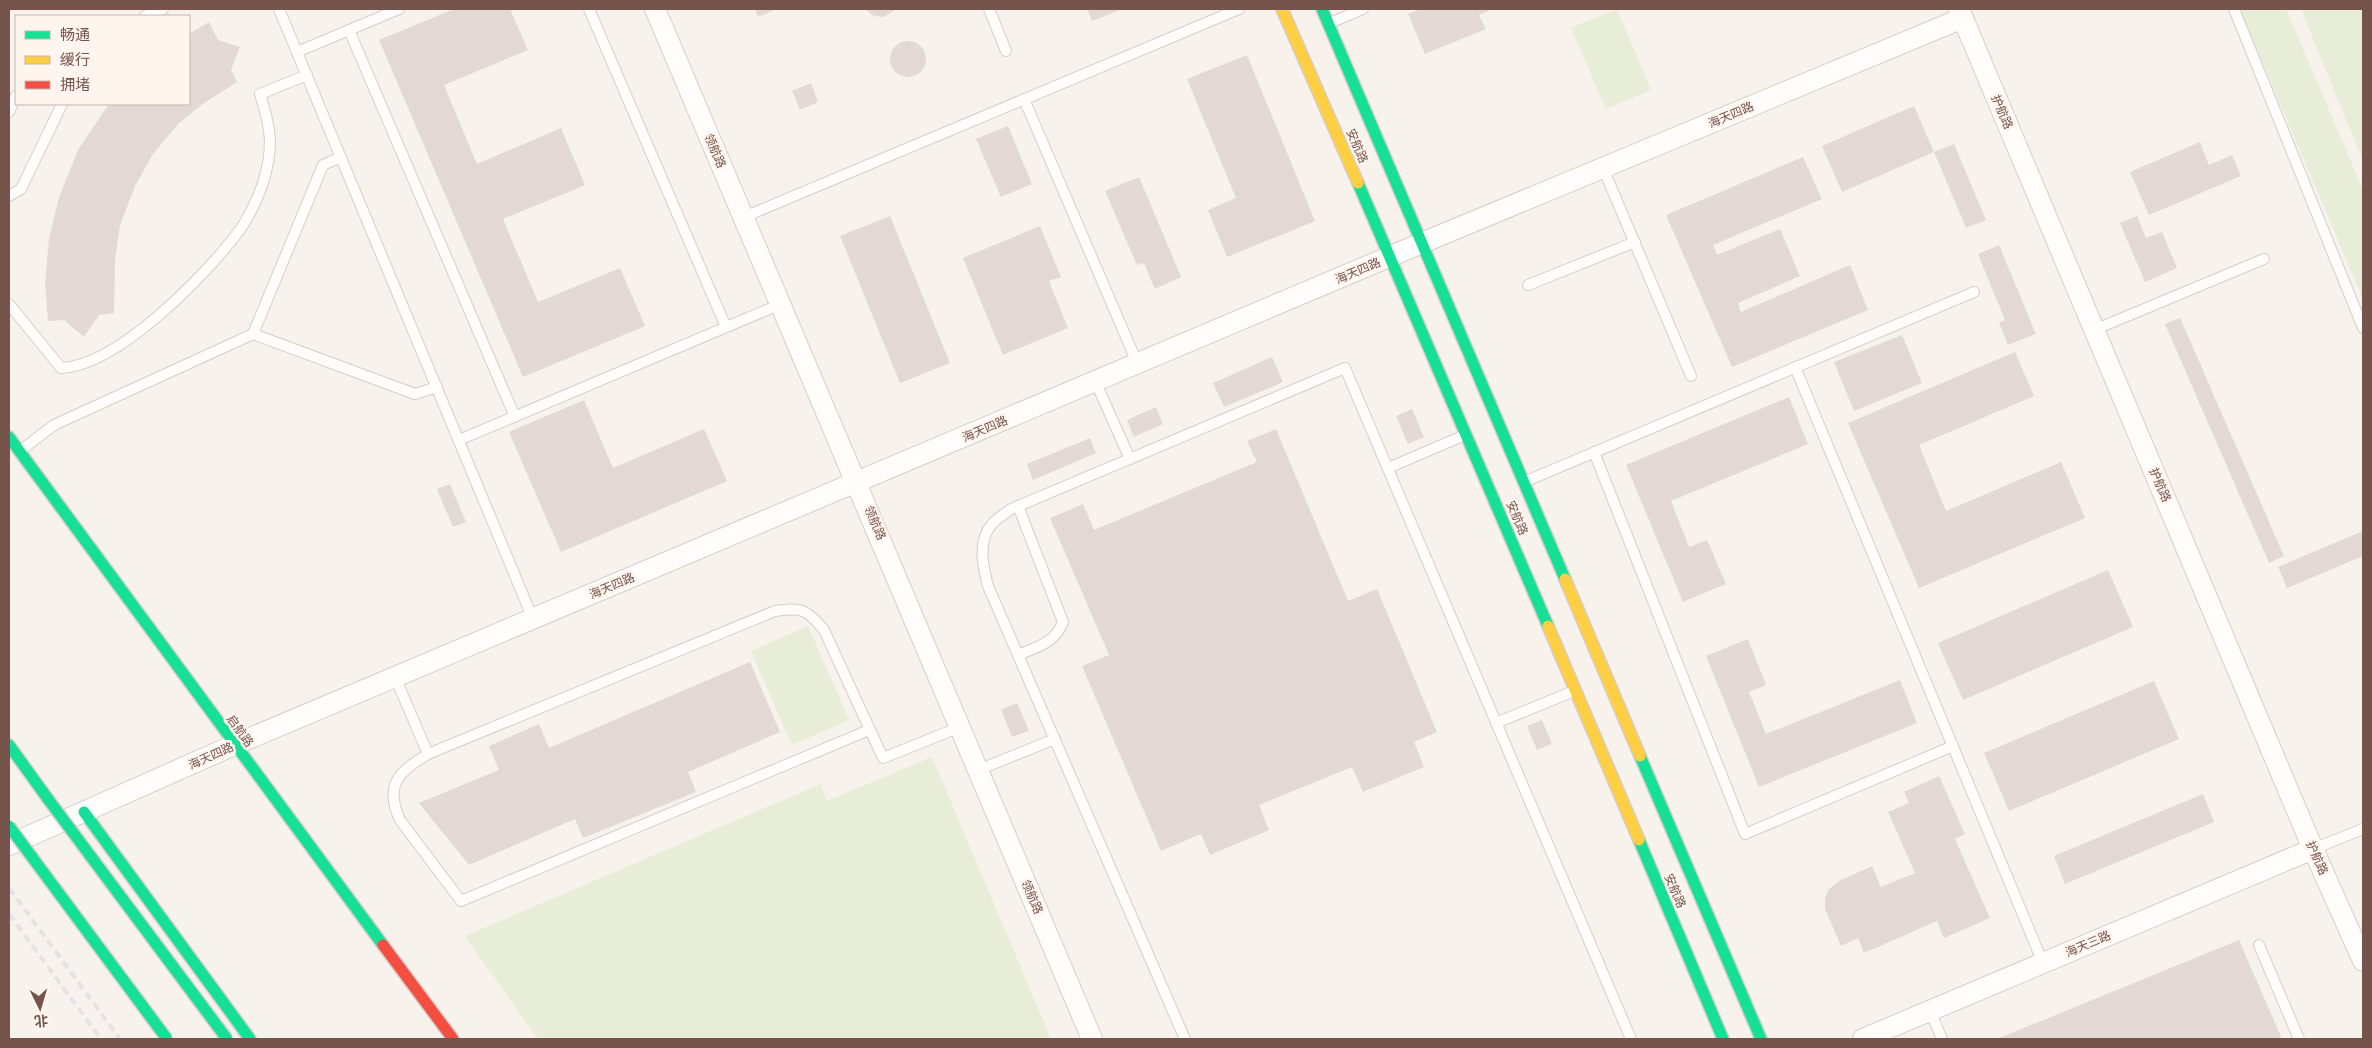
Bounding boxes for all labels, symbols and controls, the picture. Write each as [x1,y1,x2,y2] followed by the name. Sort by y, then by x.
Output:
[15,15,190,105] legend
[60,24,90,44] text: 畅通
[60,49,90,69] text: 缓行
[60,74,90,94] text: 拥堵
[1988,92,2017,132] street label: 护航路
[1705,97,1756,132] street label: 海天四路
[1343,126,1372,166] street label: 安航路
[701,131,730,171] street label: 领航路
[1332,253,1383,288] street label: 海天四路
[959,411,1010,446] street label: 海天四路
[2146,465,2175,505] street label: 护航路
[1503,498,1532,538] street label: 安航路
[861,503,890,543] street label: 领航路
[586,568,637,603] street label: 海天四路
[223,711,258,750] street label: 启航路
[185,738,236,773] street label: 海天四路
[2302,838,2333,878] street label: 护航路
[1661,871,1690,911] street label: 安航路
[1018,877,1047,917] street label: 领航路
[2062,926,2113,961] street label: 海天三路
[15,983,65,1033] north arrow
[33,1011,49,1032] text: 北

